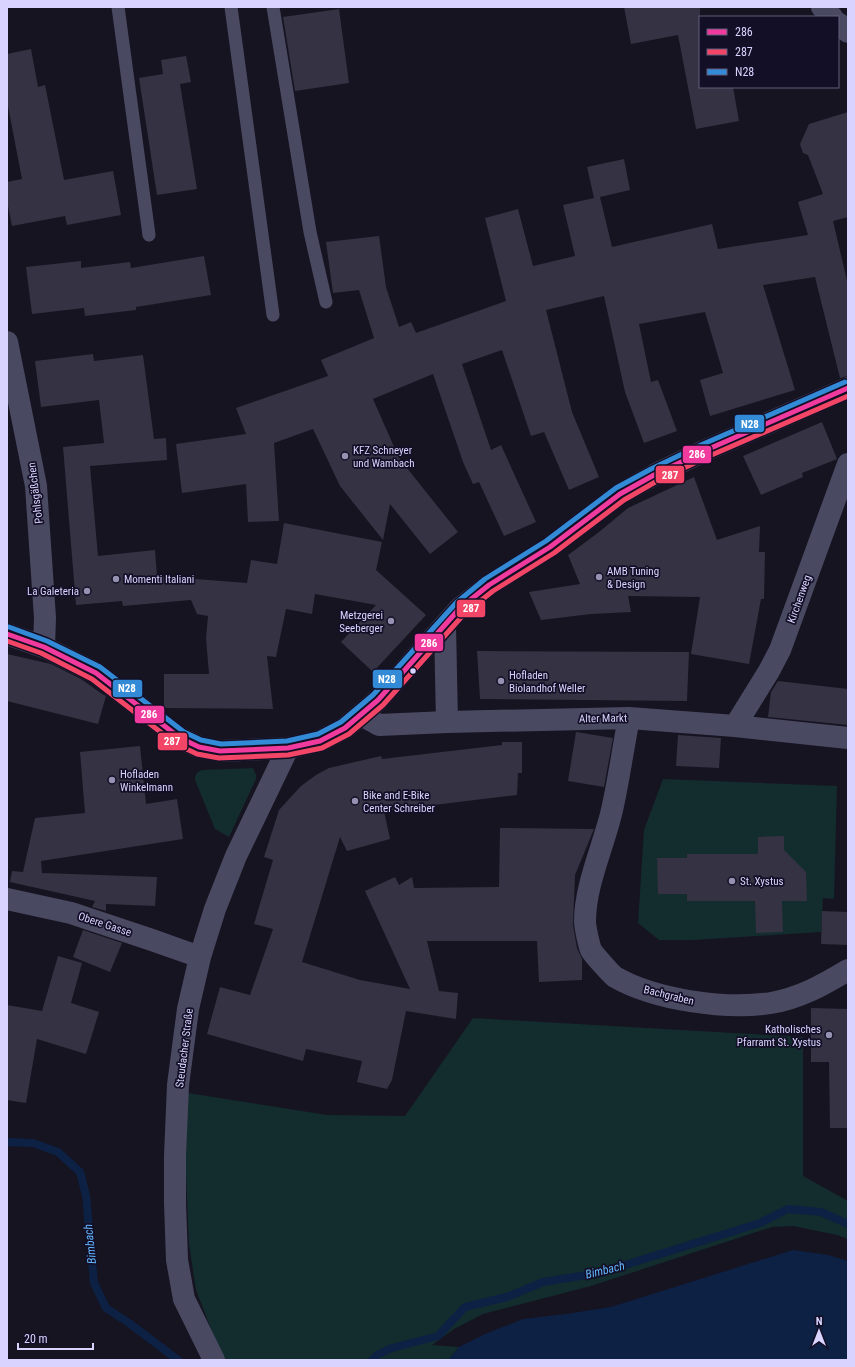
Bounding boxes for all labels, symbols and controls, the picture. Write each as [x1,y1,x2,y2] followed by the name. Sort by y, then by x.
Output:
[699,16,839,88] legend
[735,25,753,39] text: 286
[735,45,753,59] text: 287
[735,65,754,79] text: N28
[734,414,765,433] line badge: N28
[741,418,759,431] text: N28
[353,444,414,470] place label: KFZ Schneyer und Wambach
[682,445,712,464] line badge: 286
[689,448,706,461] text: 286
[340,451,350,461] marker: KFZ Schneyer und Wambach
[25,462,46,524] street label: Pohlsgäßchen
[655,465,685,484] line badge: 287
[662,469,679,482] text: 287
[607,565,659,591] place label: AMB Tuning & Design
[594,572,604,582] marker: AMB Tuning & Design
[124,573,194,586] place label: Momenti Italiani
[785,573,814,625] street label: Kirchenweg
[111,574,121,584] marker: Momenti Italiani
[27,585,79,598] place label: La Galeteria
[82,586,92,596] marker: La Galeteria
[456,599,486,618] line badge: 287
[463,602,480,615] text: 287
[339,609,384,635] place label: Metzgerei Seeberger
[386,616,396,626] marker: Metzgerei Seeberger
[414,633,444,652] line badge: 286
[421,637,438,650] text: 286
[408,666,418,676] unlabelled marker
[372,669,403,689] line badge: N28
[509,669,586,695] place label: Hofladen Biolandhof Weller
[378,673,396,686] text: N28
[496,676,506,686] marker: Hofladen Biolandhof Weller
[112,679,143,698] line badge: N28
[118,682,136,695] text: N28
[134,705,165,724] line badge: 286
[141,708,158,721] text: 286
[579,712,627,725] street label: Alter Markt
[157,732,188,751] line badge: 287
[164,735,181,748] text: 287
[120,768,173,794] place label: Hofladen Winkelmann
[107,775,117,785] marker: Hofladen Winkelmann
[363,789,436,815] place label: Bike and E-Bike Center Schreiber
[350,796,360,806] marker: Bike and E-Bike Center Schreiber
[740,875,783,888] place label: St. Xystus
[727,876,737,886] marker: St. Xystus
[77,910,133,939] street label: Obere Gasse
[642,983,695,1008] street label: Bachgraben
[173,1008,196,1088] street label: Steudacher Straße
[737,1023,821,1049] place label: Katholisches Pfarramt St. Xystus
[824,1030,834,1040] marker: Katholisches Pfarramt St. Xystus
[81,1223,99,1265] water label: Bimbach
[584,1258,627,1282] water label: Bimbach
[799,1311,839,1351] north arrow
[816,1315,823,1328] text: N
[18,1325,93,1351] scale bar
[24,1332,48,1346] text: 20 m

